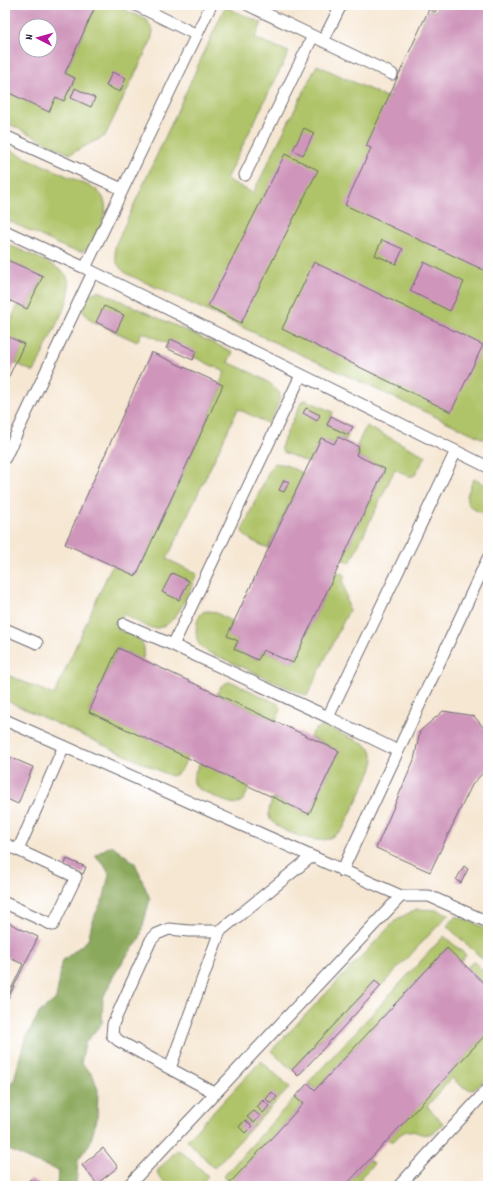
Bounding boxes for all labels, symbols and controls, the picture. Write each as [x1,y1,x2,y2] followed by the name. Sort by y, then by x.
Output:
[18,18,58,58] north arrow
[22,33,38,41] text: N

